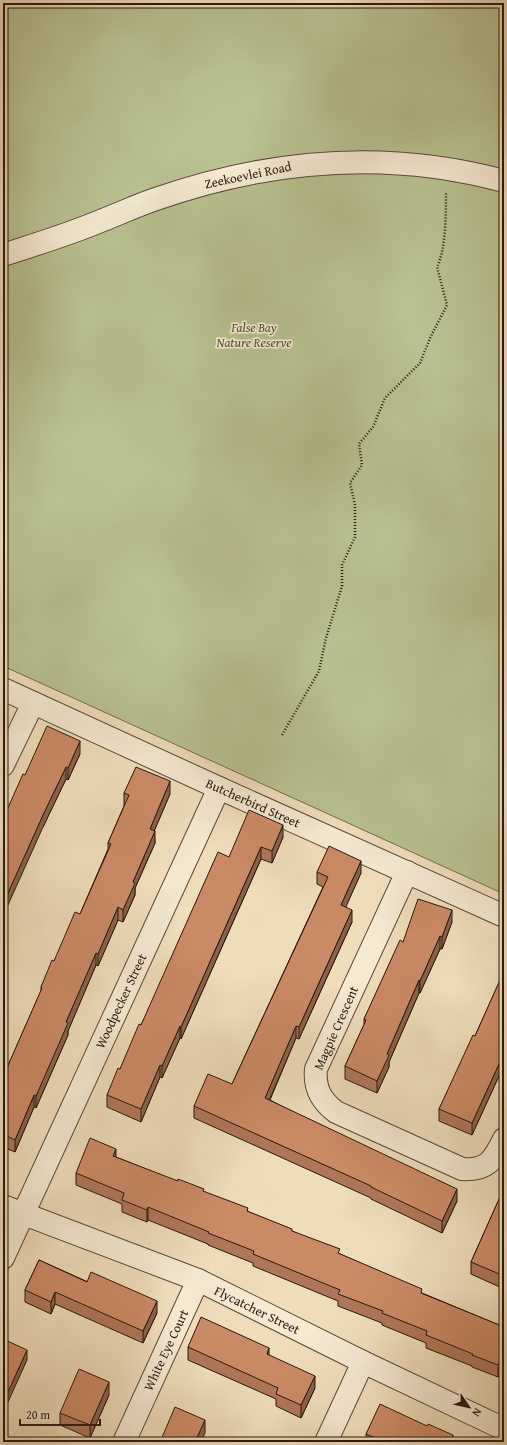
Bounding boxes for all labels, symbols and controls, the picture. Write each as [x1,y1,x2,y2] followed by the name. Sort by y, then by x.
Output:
[203,157,293,193] street label: Zeekoevlei Road
[216,318,292,352] park label: False Bay Nature Reserve
[203,774,304,833] street label: Butcherbird Street
[91,950,152,1052] street label: Woodpecker Street
[309,983,363,1073] street label: Magpie Crescent
[211,1281,303,1339] street label: Flycatcher Street
[139,1306,193,1394] street label: White Eye Court
[449,1387,489,1427] north arrow
[20,1401,100,1427] scale bar
[468,1405,486,1421] text: N
[26,1406,50,1423] text: 20 m

